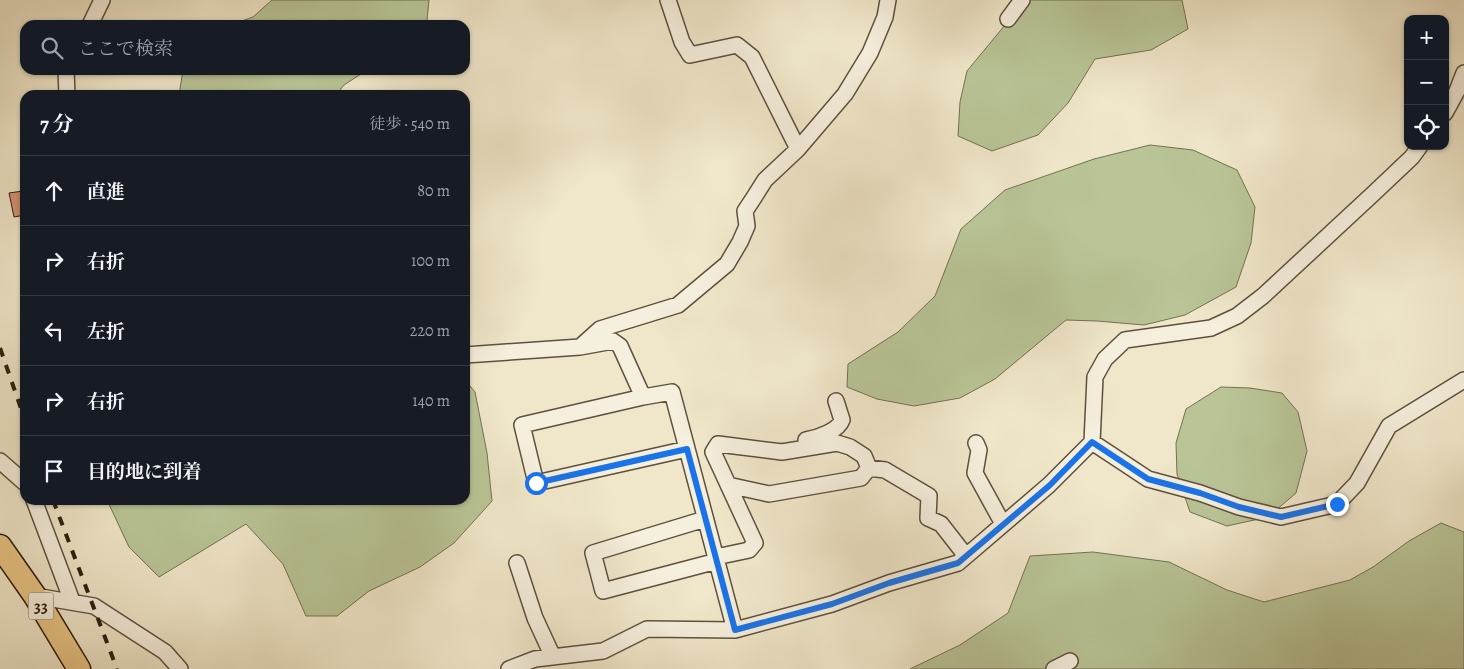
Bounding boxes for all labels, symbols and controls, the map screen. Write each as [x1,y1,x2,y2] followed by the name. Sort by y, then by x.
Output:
[1404,15,1449,150] map controls
[1404,15,1449,60] button: +
[20,20,470,75] search box
[38,34,66,62] icon: search
[78,36,173,62] text: ここで検索
[1404,60,1449,105] button: −
[1404,105,1449,150] button: locate
[40,110,74,138] text: 7 分
[369,113,450,135] text: 徒歩 · 540 m
[40,177,68,205] icon: ahead
[87,179,125,205] text: 直進
[417,180,450,202] text: 80 m
[40,247,68,275] icon: right
[87,249,125,275] text: 右折
[411,250,450,272] text: 100 m
[40,317,68,345] icon: left
[87,319,125,345] text: 左折
[410,320,450,342] text: 220 m
[40,387,68,415] icon: right
[87,389,125,415] text: 右折
[412,390,450,412] text: 140 m
[40,457,68,485] icon: arrive
[87,459,201,485] text: 目的地に到着
[525,472,548,495] route start
[1326,493,1349,516] route end
[28,592,54,620] road number: 33

